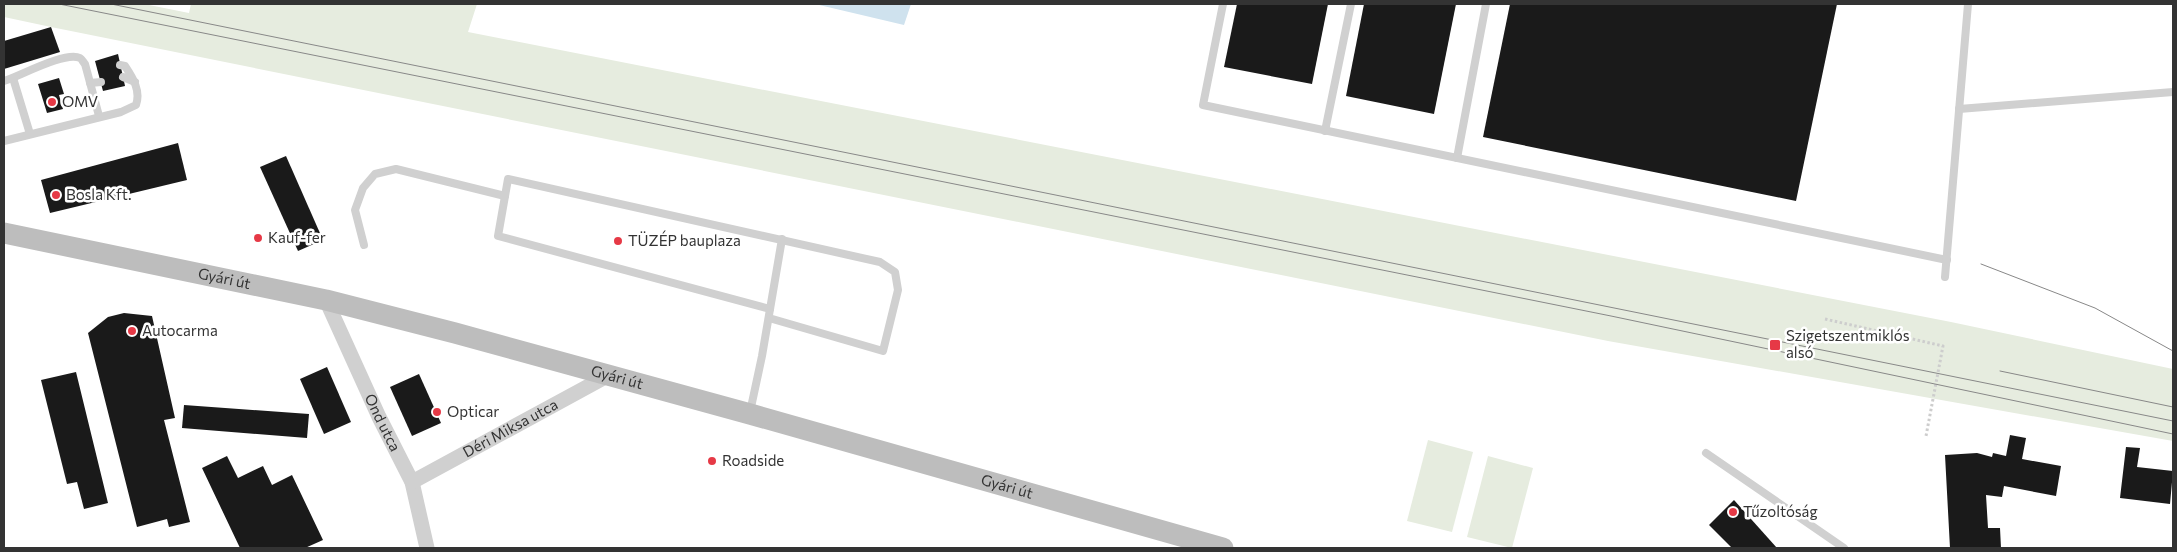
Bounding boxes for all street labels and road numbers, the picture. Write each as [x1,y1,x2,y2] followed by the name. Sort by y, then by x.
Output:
[197,264,252,292] street label: Gyári út
[589,361,645,392] street label: Gyári út
[362,391,405,454] street label: Ond utca
[459,395,561,461] street label: Déri Miksa utca
[979,470,1035,502] street label: Gyári út

